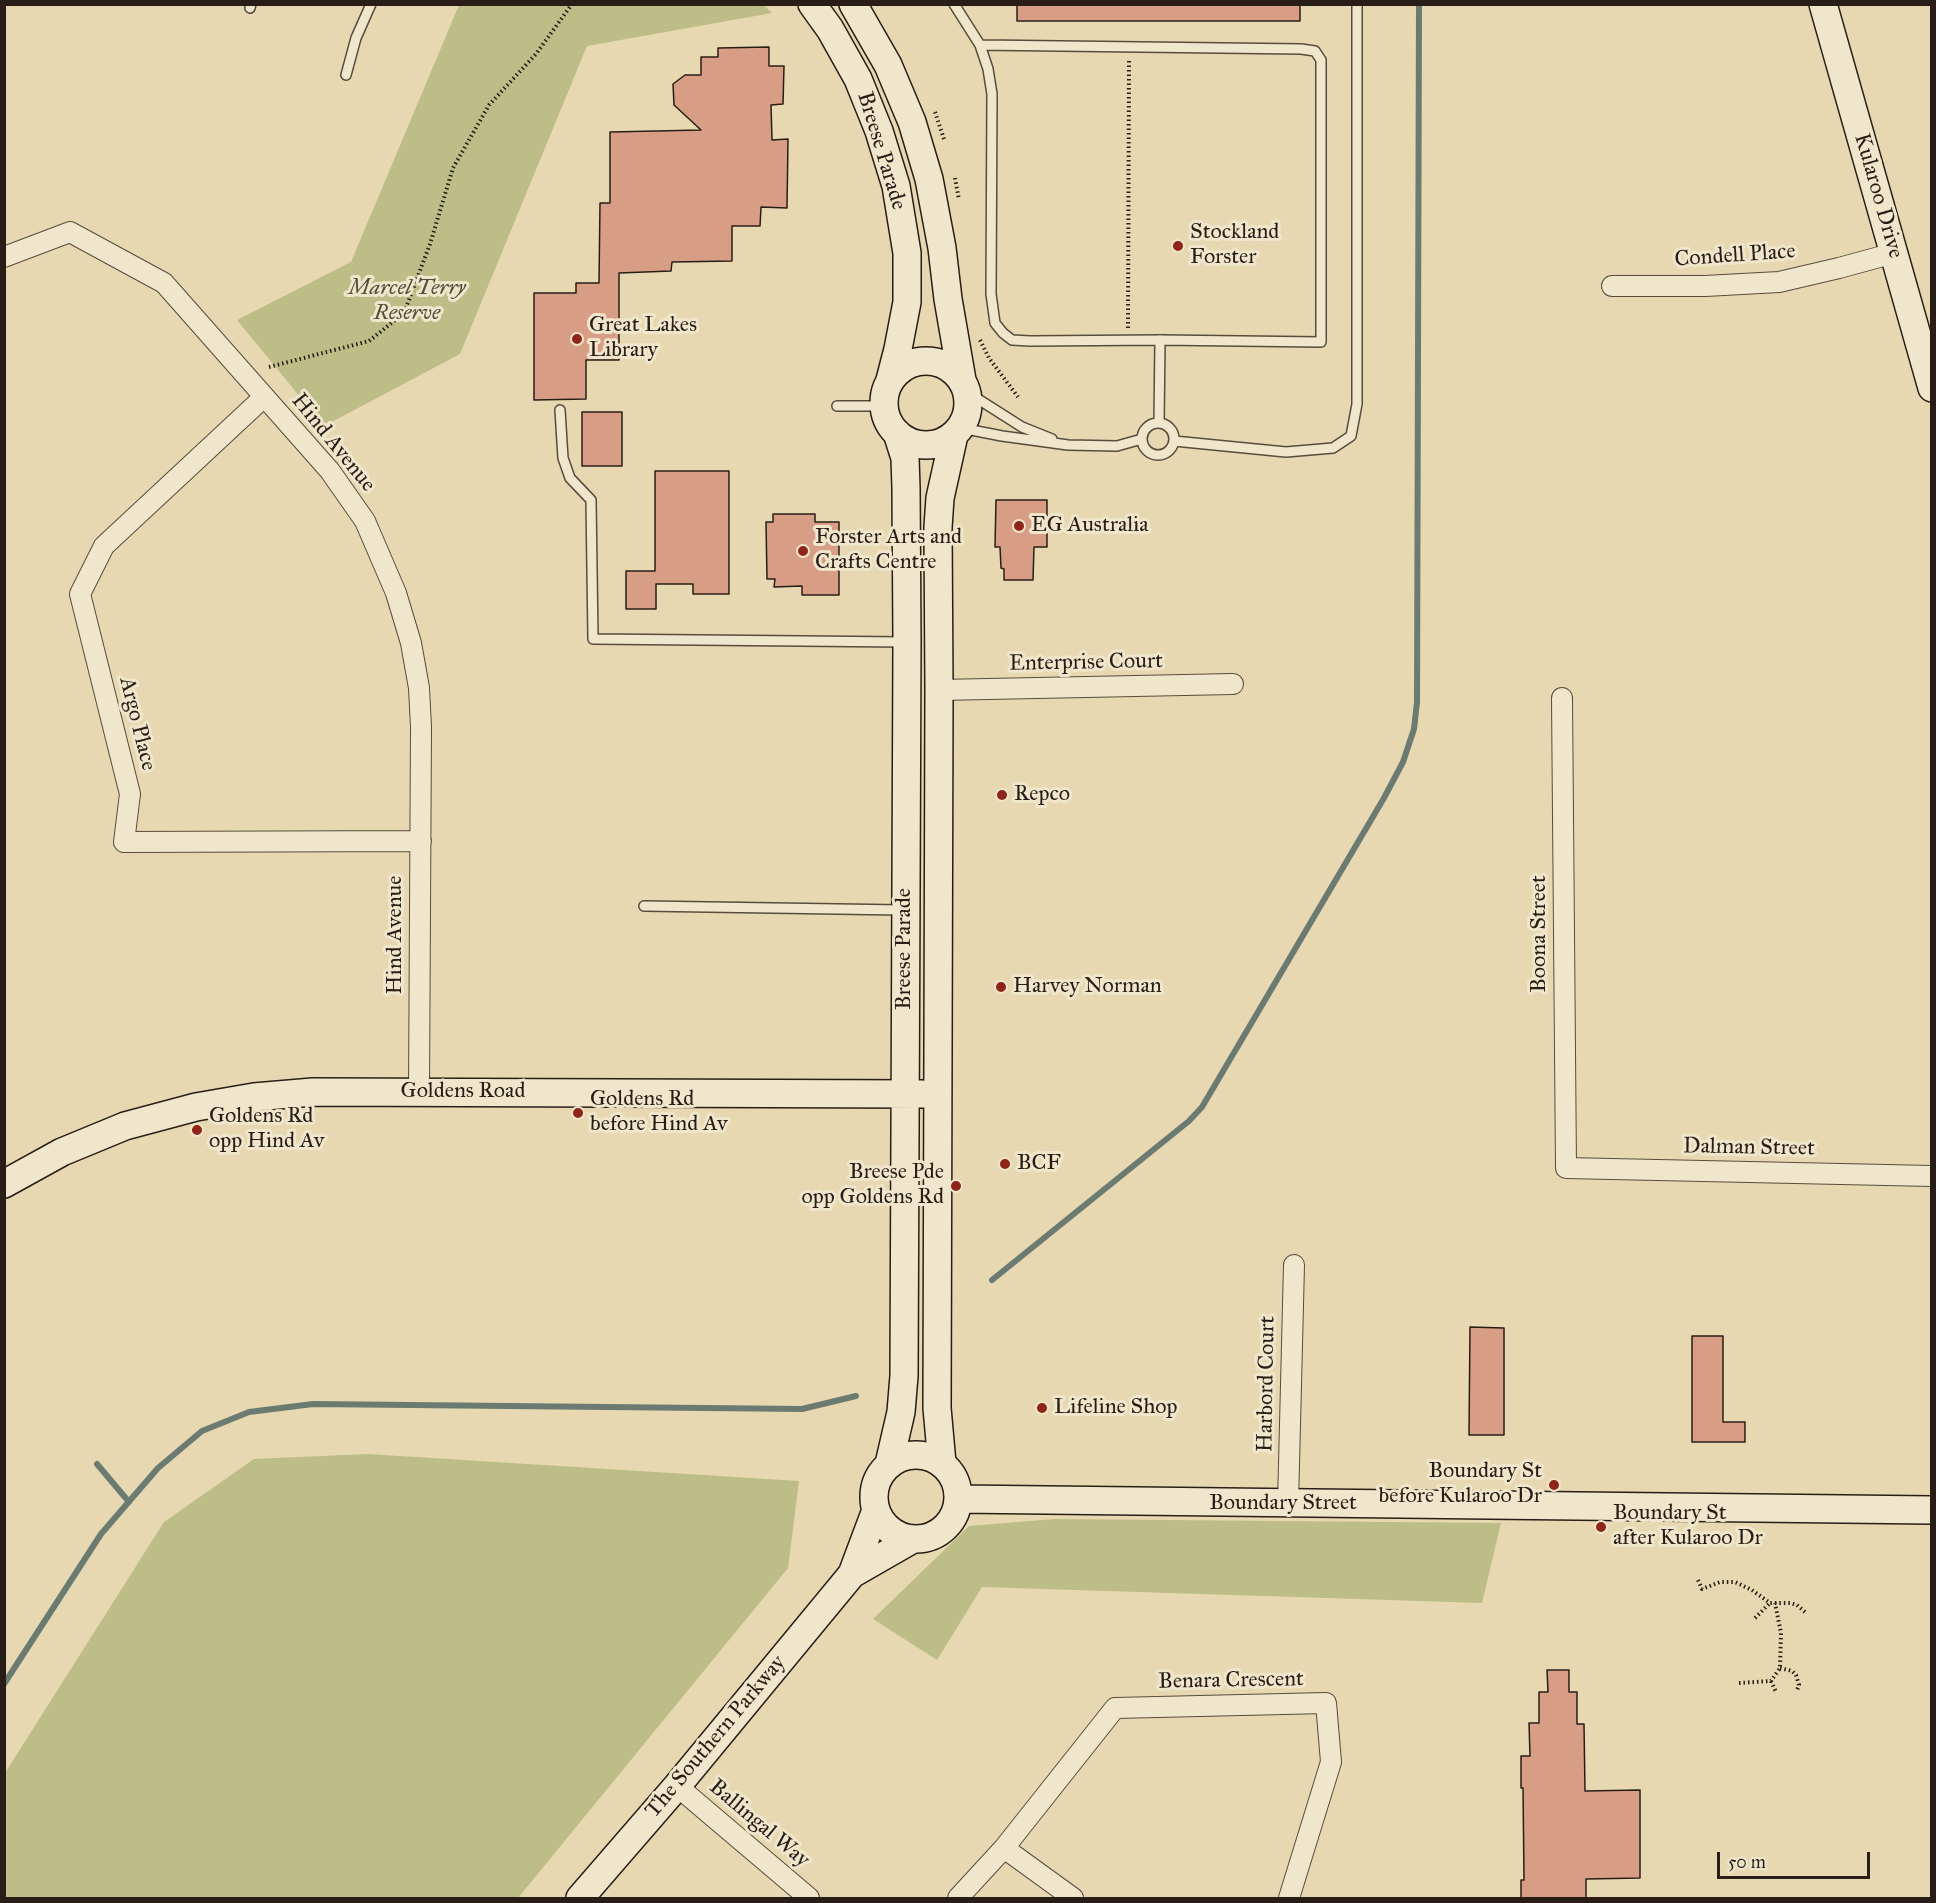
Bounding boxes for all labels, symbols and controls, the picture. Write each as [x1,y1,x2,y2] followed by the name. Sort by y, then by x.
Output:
[851,89,911,213] street label: Breese Parade
[1848,131,1908,261] street label: Kularoo Drive
[1190,220,1279,272] place label: Stockland Forster
[1171,239,1185,253] marker: Stockland Forster
[1674,239,1796,273] street label: Condell Place
[348,276,466,328] park label: Marcel Terry Reserve
[589,313,697,364] place label: Great Lakes Library
[570,332,584,346] marker: Great Lakes Library
[285,389,381,497] street label: Hind Avenue
[1031,513,1149,539] place label: EG Australia
[1012,519,1026,533] marker: EG Australia
[815,525,962,576] place label: Forster Arts and Crafts Centre
[796,544,810,558] marker: Forster Arts and Crafts Centre
[1009,648,1163,678] street label: Enterprise Court
[113,674,161,774] street label: Argo Place
[1014,782,1070,808] place label: Repco
[995,788,1009,802] marker: Repco
[1527,875,1553,993] street label: Boona Street
[383,876,409,994] street label: Hind Avenue
[892,888,918,1010] street label: Breese Parade
[1013,974,1162,1000] place label: Harvey Norman
[994,980,1008,994] marker: Harvey Norman
[401,1079,525,1105] street label: Goldens Road
[590,1087,728,1138] place label: Goldens Rd before Hind Av
[209,1104,324,1156] place label: Goldens Rd opp Hind Av
[571,1106,585,1120] marker: Goldens Rd before Hind Av
[190,1123,204,1137] marker: Goldens Rd opp Hind Av
[1683,1134,1815,1162] street label: Dalman Street
[1017,1151,1061,1177] place label: BCF
[998,1157,1012,1171] marker: BCF
[802,1160,944,1212] place label: Breese Pde opp Goldens Rd
[949,1179,963,1193] marker: Breese Pde opp Goldens Rd
[1253,1316,1281,1452] street label: Harbord Court
[1054,1395,1178,1421] place label: Lifeline Shop
[1035,1401,1049,1415] marker: Lifeline Shop
[1379,1459,1542,1510] place label: Boundary St before Kularoo Dr
[1547,1478,1561,1492] marker: Boundary St before Kularoo Dr
[1209,1491,1357,1517] street label: Boundary Street
[1613,1501,1763,1552] place label: Boundary St after Kularoo Dr
[1594,1520,1608,1534] marker: Boundary St after Kularoo Dr
[640,1650,792,1824] street label: The Southern Parkway
[1158,1667,1304,1695] street label: Benara Crescent
[703,1774,815,1874] street label: Ballingal Way
[1720,1840,1873,1878] scale bar
[1728,1851,1766,1873] text: 50 m

